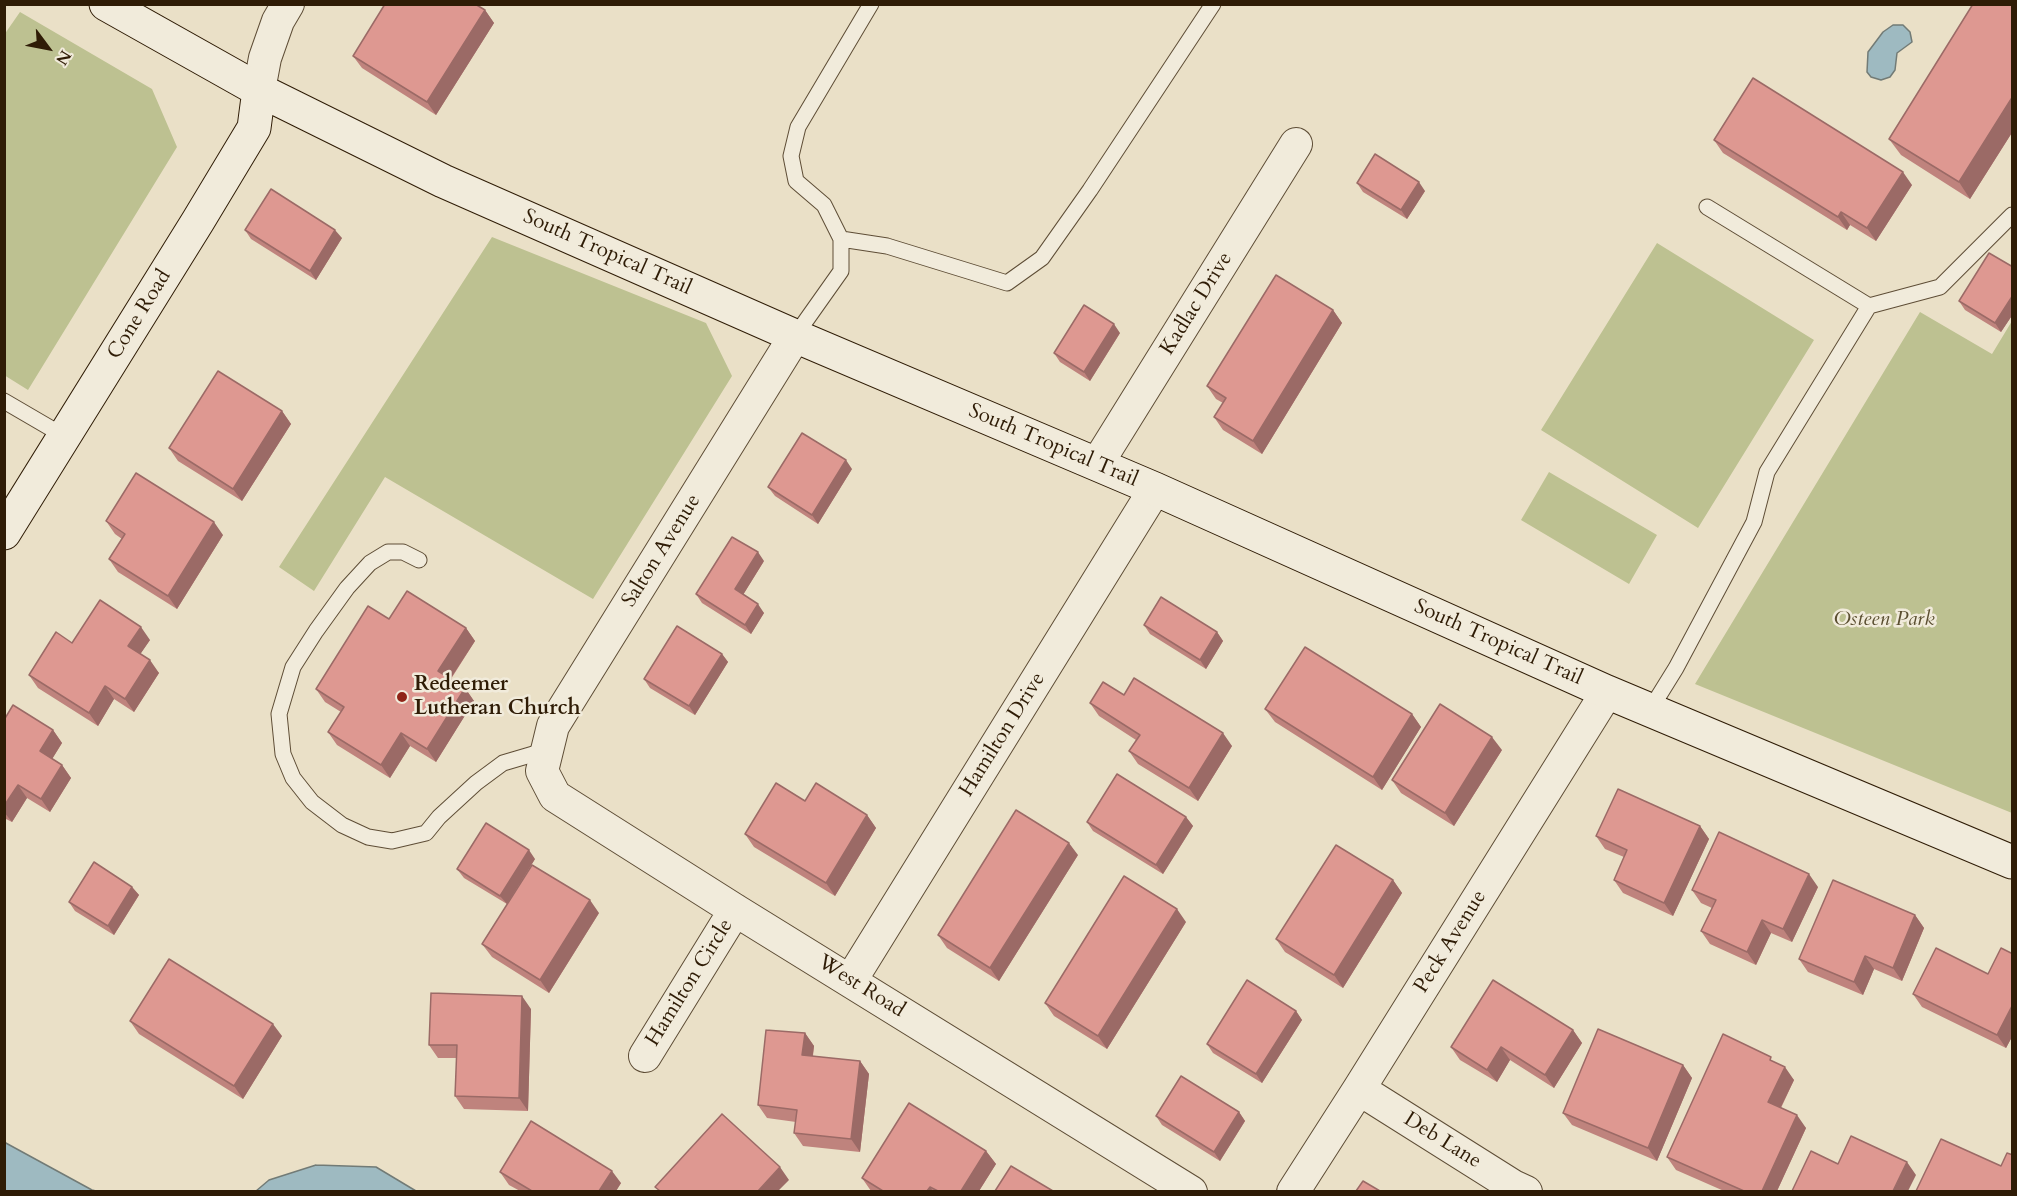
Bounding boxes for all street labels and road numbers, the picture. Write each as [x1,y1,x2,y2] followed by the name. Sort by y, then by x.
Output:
[519,205,695,301] street label: South Tropical Trail
[1155,248,1239,360] street label: Kadlac Drive
[103,266,177,364] street label: Cone Road
[964,399,1142,493] street label: South Tropical Trail
[617,490,707,612] street label: Salton Avenue
[1410,595,1586,691] street label: South Tropical Trail
[955,668,1051,802] street label: Hamilton Drive
[1409,886,1493,998] street label: Peck Avenue
[641,915,739,1051] street label: Hamilton Circle
[813,950,909,1024] street label: West Road
[1399,1107,1485,1175] street label: Deb Lane

